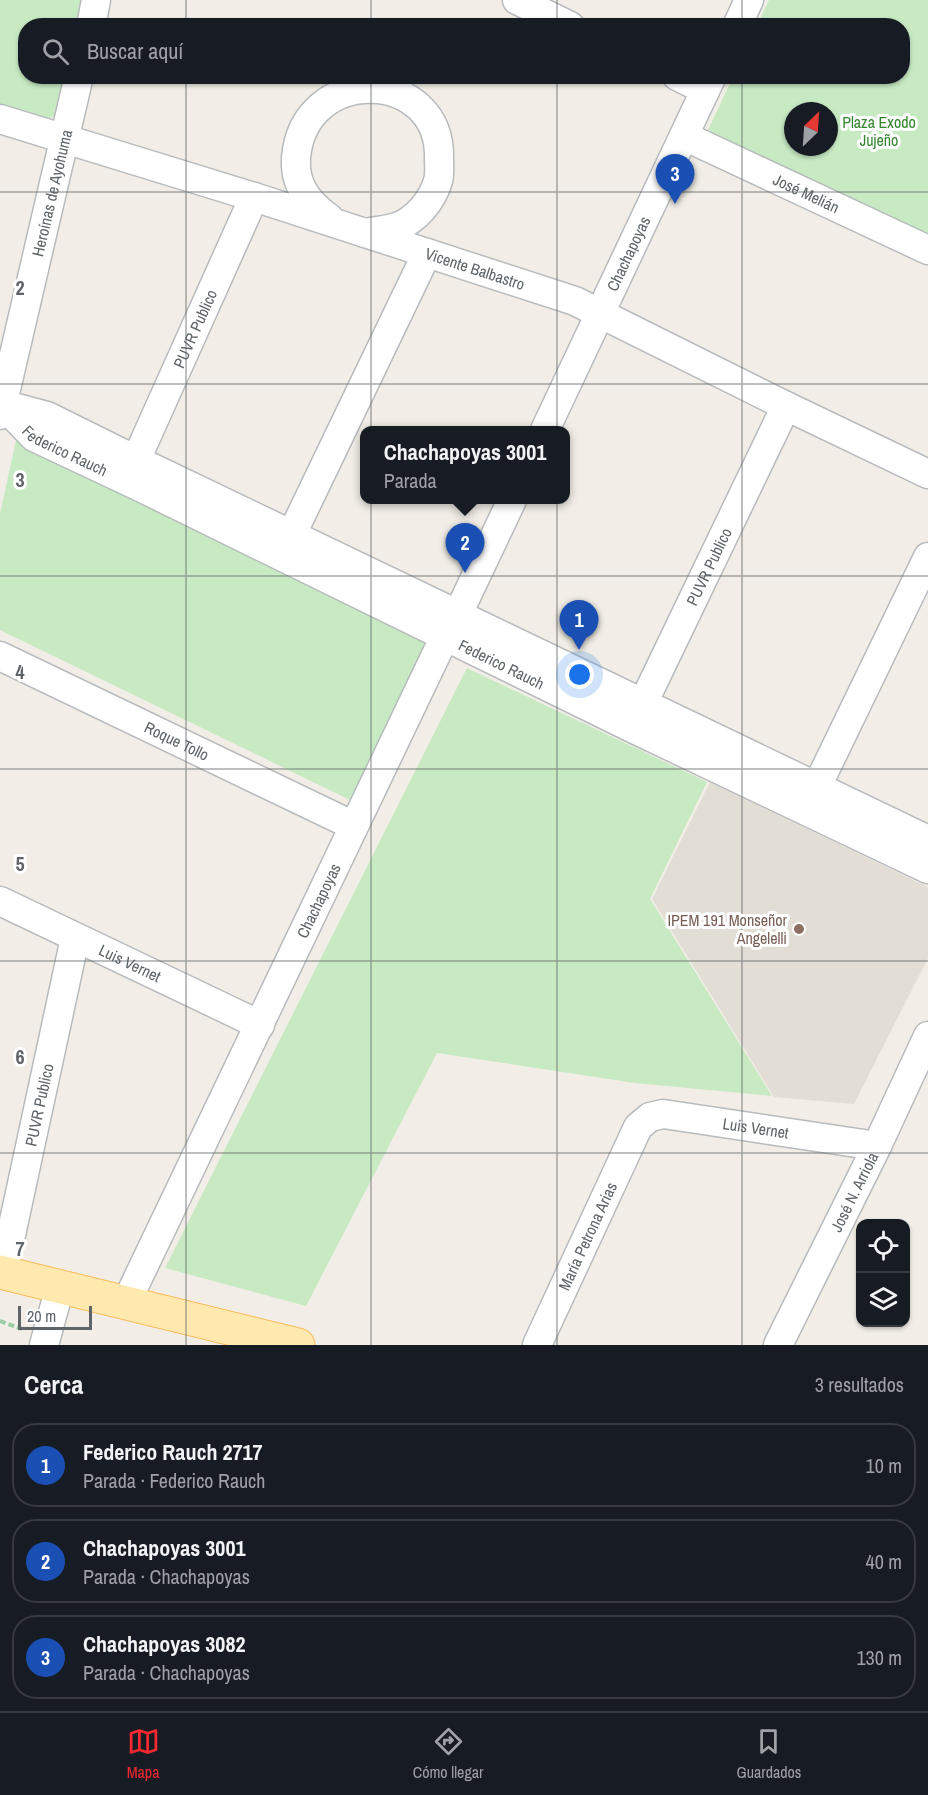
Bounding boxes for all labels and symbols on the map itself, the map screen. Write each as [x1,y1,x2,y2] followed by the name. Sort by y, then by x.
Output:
[784,102,838,156] north arrow
[842,111,916,151] park label: Plaza Exodo Jujeño
[26,127,77,259] street label: Heroínas de Ayohuma
[656,154,694,204] pin: 3
[770,168,843,218] street label: José Melián
[601,213,655,295] street label: Chachapoyas
[422,242,528,295] street label: Vicente Balbastro
[15,274,25,301] text: 2
[168,286,222,371] street label: PUVR Publico
[17,420,111,481] street label: Federico Rauch
[15,466,25,493] text: 3
[446,524,484,573] pin: 2
[681,524,737,609] street label: PUVR Publico
[560,600,598,650] pin: 1
[455,634,548,694] street label: Federico Rauch
[15,658,25,685] text: 4
[565,660,594,689] your location
[141,716,213,766] street label: Roque Tollo
[15,850,25,877] text: 5
[291,860,346,942] street label: Chachapoyas
[667,909,788,949] place label: IPEM 191 Monseñor Angelelli
[792,922,806,936] marker: IPEM 191 Monseñor Angelelli
[95,939,165,987] street label: Luis Vernet
[15,1043,25,1070] text: 6
[19,1061,59,1148] street label: PUVR Publico
[721,1112,791,1144] street label: Luis Vernet
[825,1148,884,1235] street label: José N. Arriola
[553,1179,622,1294] street label: María Petrona Arias
[15,1235,25,1262] text: 7
[18,1303,92,1330] scale bar

